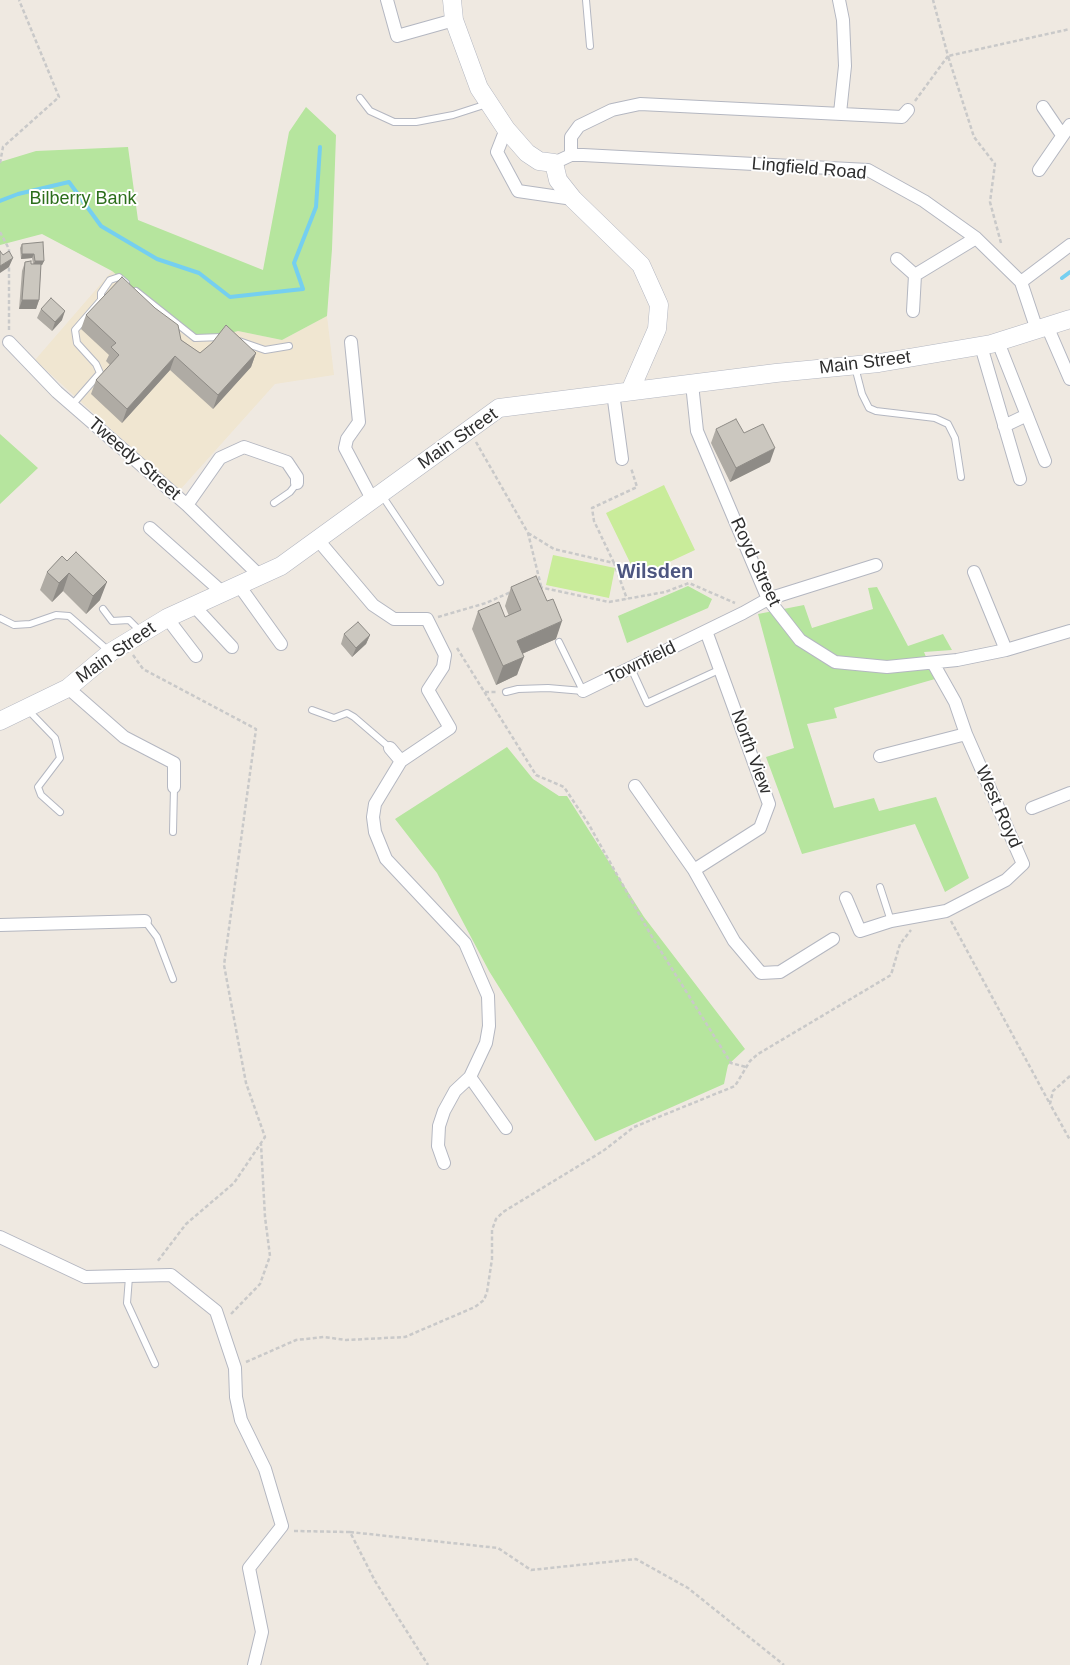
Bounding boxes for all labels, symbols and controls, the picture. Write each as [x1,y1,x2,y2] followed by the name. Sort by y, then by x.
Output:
[751,153,867,185] street label: Lingfield Road
[29,188,137,210] park label: Bilberry Bank
[818,347,912,379] street label: Main Street
[414,404,502,474] street label: Main Street
[83,413,185,505] street label: Tweedy Street
[725,514,785,610] street label: Royd Street
[617,560,693,584] district label: Wilsden
[72,618,160,688] street label: Main Street
[603,637,679,689] street label: Townfield
[726,707,776,797] street label: North View
[970,763,1026,851] street label: West Royd

